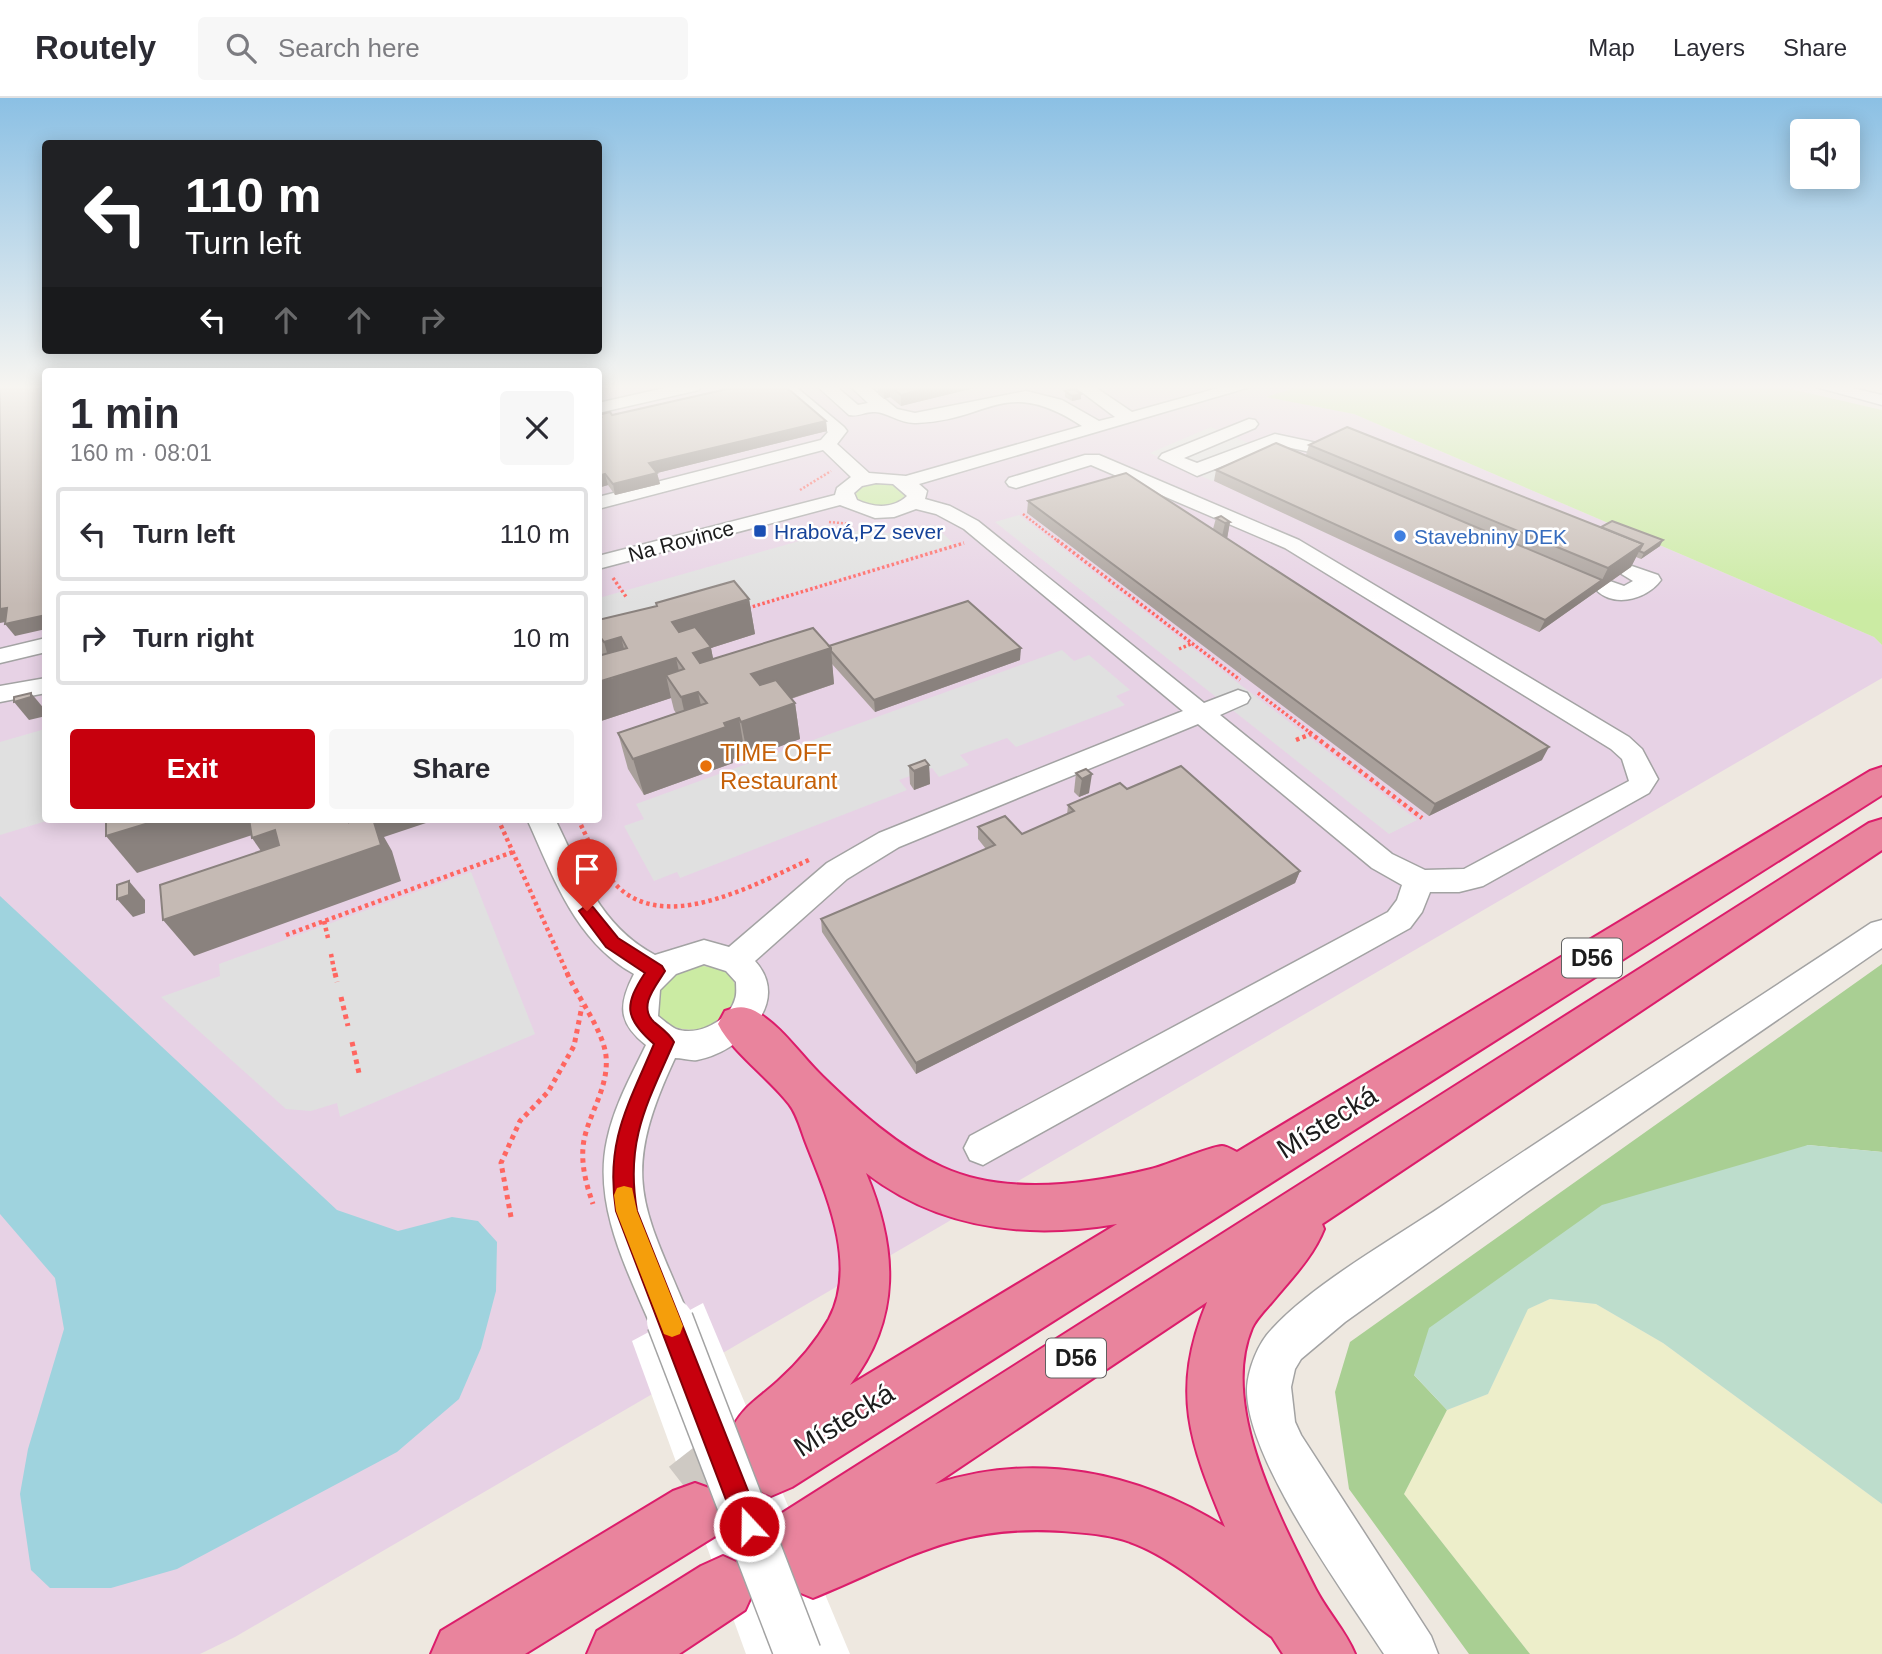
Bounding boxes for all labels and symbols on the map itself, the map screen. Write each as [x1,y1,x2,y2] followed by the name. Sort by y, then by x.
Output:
[626,516,736,566] street label: Na Rovince
[774,520,943,543] place label: Hrabová,PZ sever
[752,523,768,539] marker: Hrabová,PZ sever
[1414,525,1567,548] place label: Stavebniny DEK
[1392,528,1408,544] marker: Stavebniny DEK
[720,739,838,794] place label: TIME OFF Restaurant
[698,758,714,774] marker: TIME OFF Restaurant
[557,839,617,911] pin
[1562,938,1622,978] road number: D56
[1271,1079,1383,1165] street label: Místecká
[1046,1338,1106,1378] road number: D56
[788,1377,900,1463] street label: Místecká
[712,1489,786,1563] position arrow

